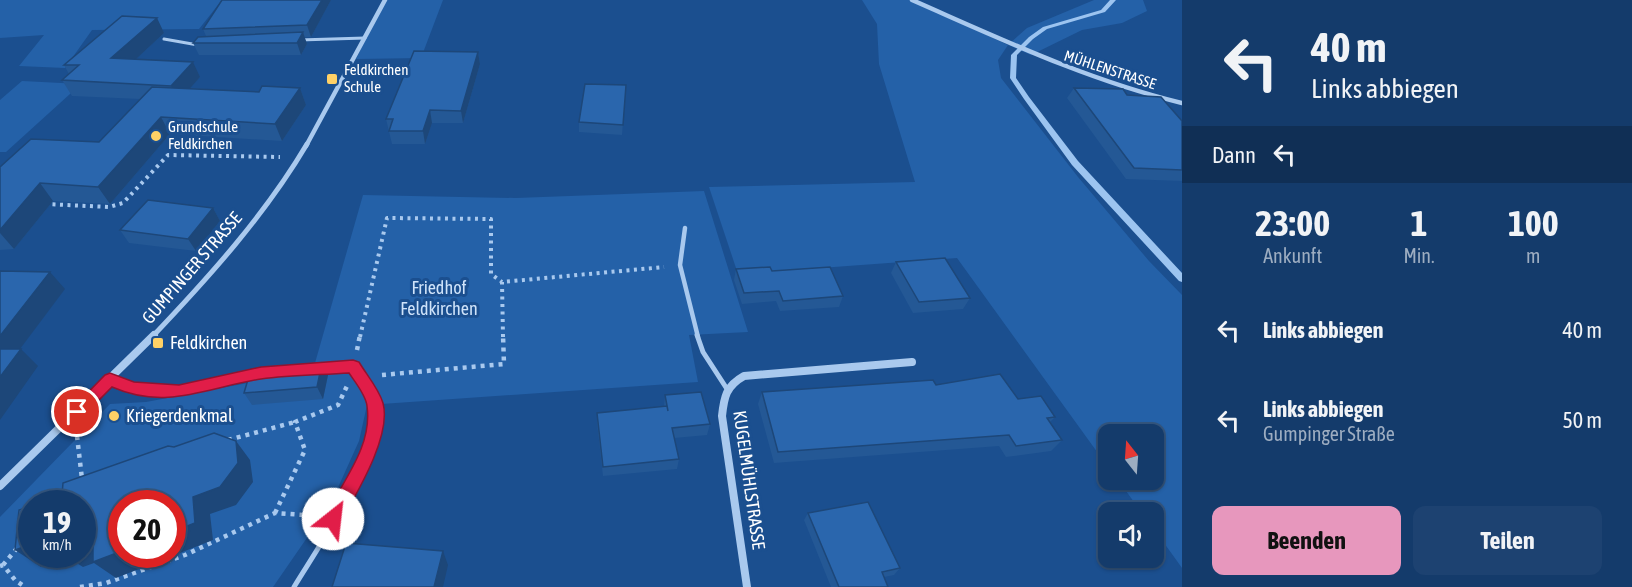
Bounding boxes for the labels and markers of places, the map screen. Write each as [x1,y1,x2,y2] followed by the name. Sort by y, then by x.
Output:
[344,61,408,95] place label: Feldkirchen Schule
[325,72,339,86] marker: Feldkirchen Schule
[168,118,238,152] place label: Grundschule Feldkirchen
[149,129,163,143] marker: Grundschule Feldkirchen
[170,332,247,353] place label: Feldkirchen
[151,336,165,350] marker: Feldkirchen
[51,386,102,437] pin
[126,405,233,426] place label: Kriegerdenkmal
[107,409,121,423] marker: Kriegerdenkmal

